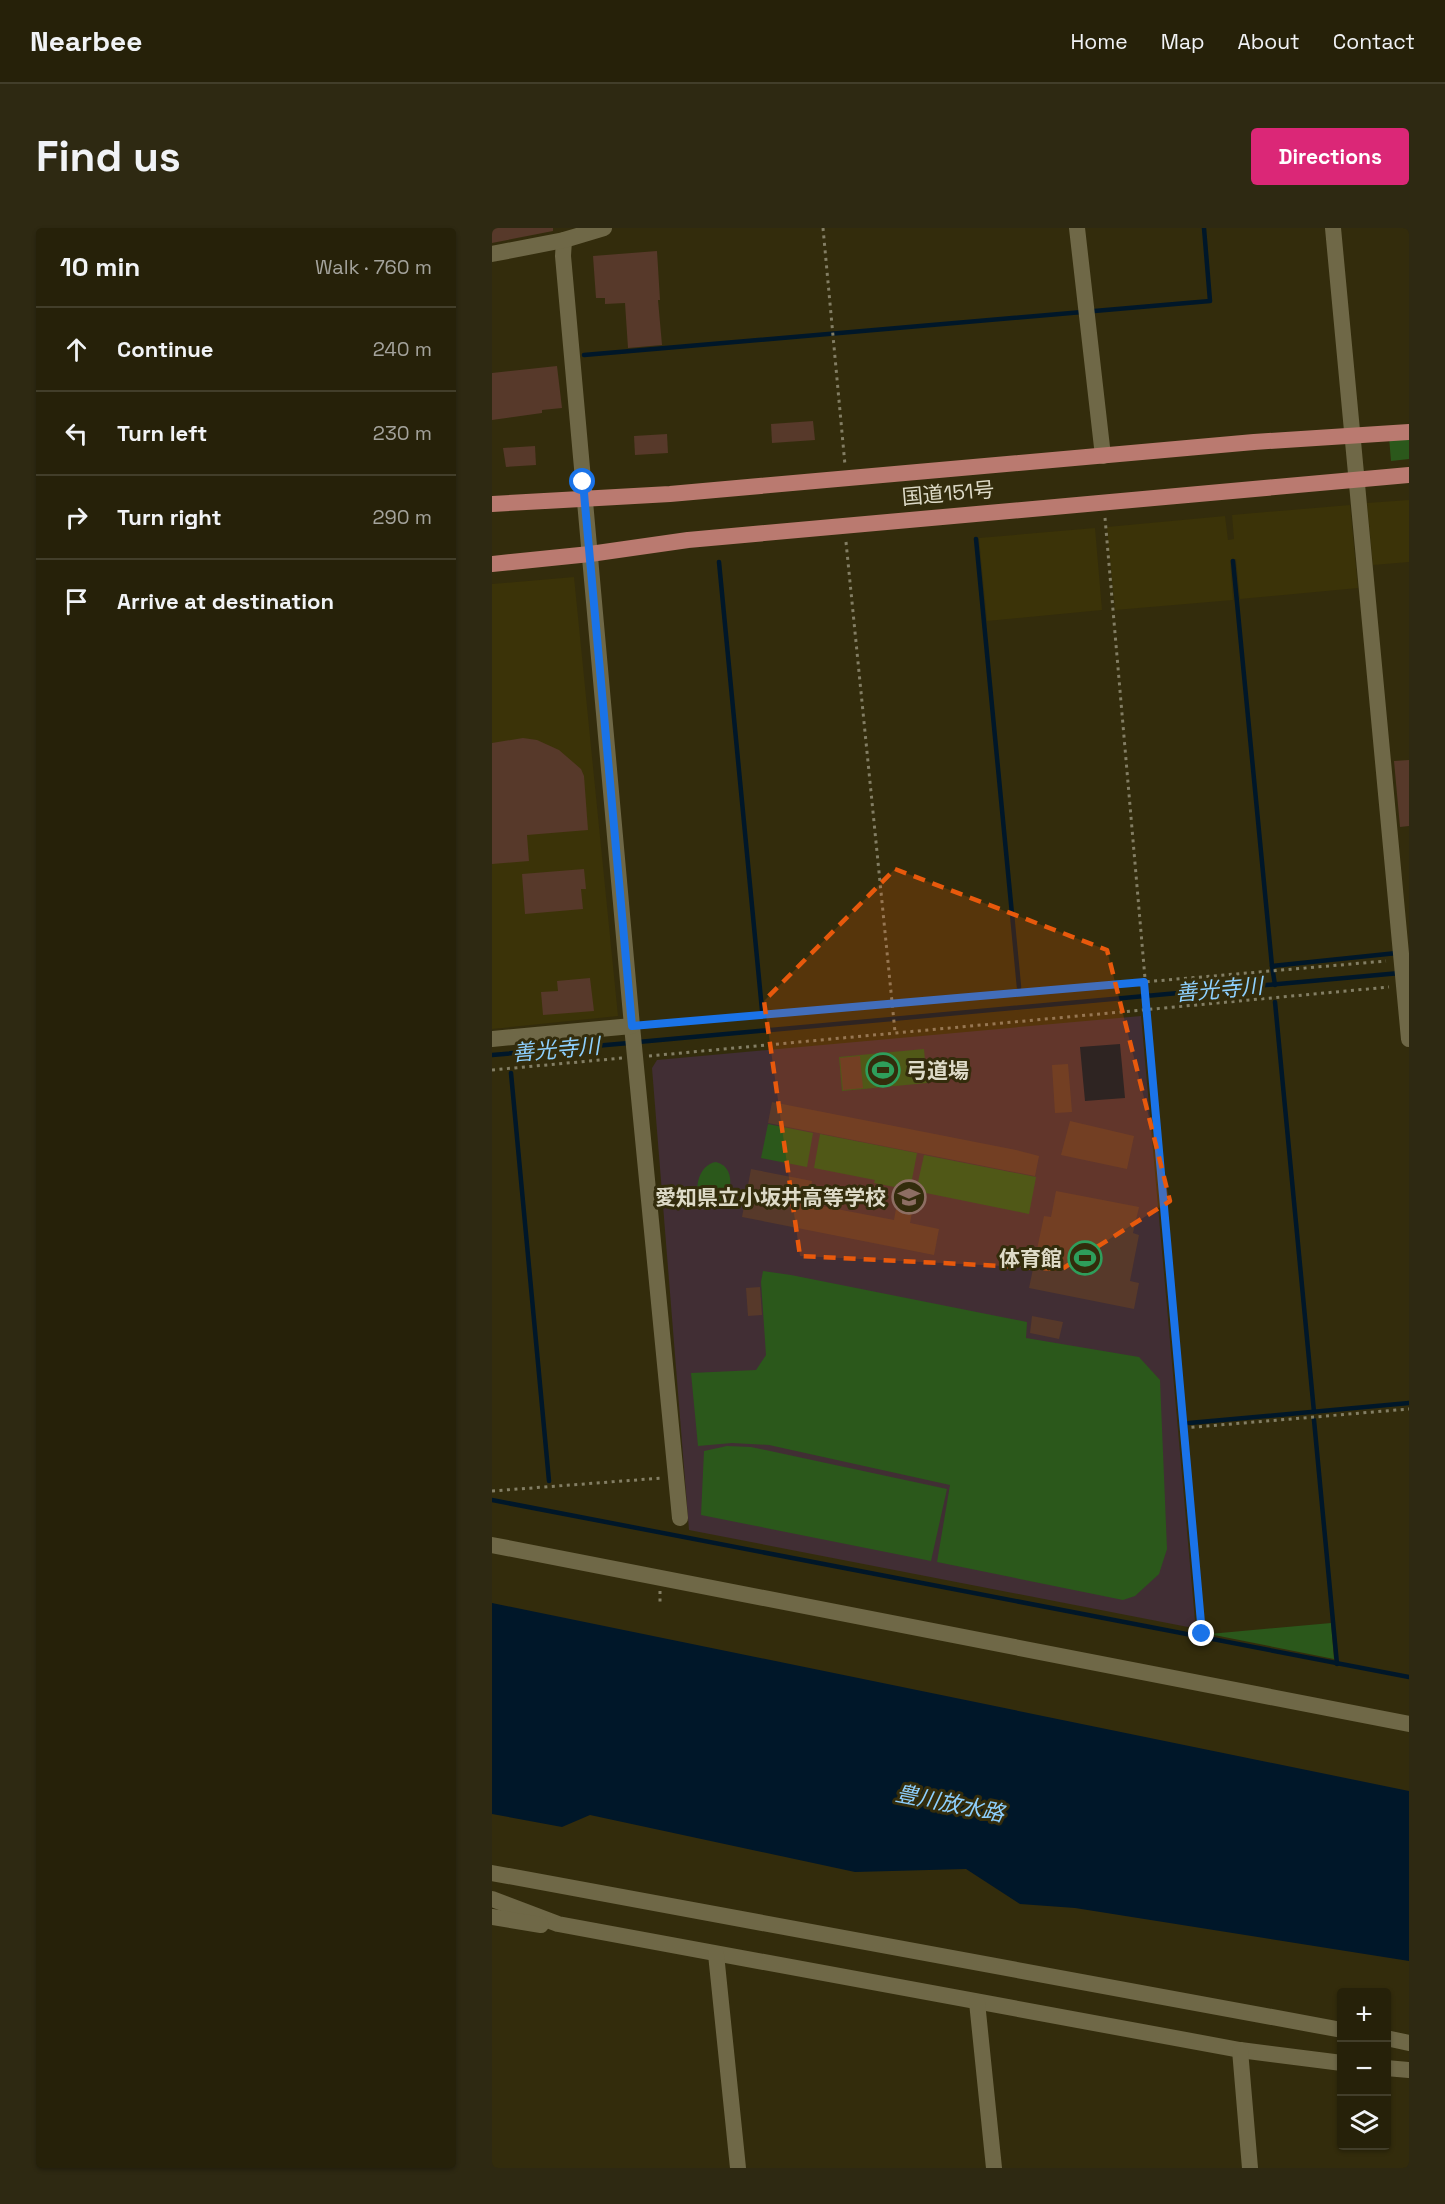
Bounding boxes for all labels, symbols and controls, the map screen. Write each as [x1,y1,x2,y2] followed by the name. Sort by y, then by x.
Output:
[30,23,142,59] text: Nearbee
[1070,28,1128,55] text: Home
[1161,28,1205,55] text: Map
[1238,28,1300,55] text: About
[1333,28,1415,55] text: Contact
[1251,128,1409,185] button: Directions
[36,130,181,183] text: Find us
[60,250,140,284] text: 10 min
[315,254,432,280] text: Walk · 760 m
[60,333,93,366] icon: ahead
[117,335,213,363] text: Continue
[373,336,432,362] text: 240 m
[60,417,93,450] icon: left
[117,419,207,447] text: Turn left
[373,420,432,446] text: 230 m
[569,468,595,494] route start
[901,476,995,510] street label: 国道151号
[60,501,93,534] icon: right
[117,503,222,531] text: Turn right
[373,504,432,530] text: 290 m
[60,585,93,618] icon: arrive
[117,587,334,615] text: Arrive at destination
[1174,971,1266,1007] water label: 善光寺川
[511,1031,603,1067] water label: 善光寺川
[865,1052,901,1088] sports icon: 弓道場
[906,1057,969,1084] place label: 弓道場
[891,1179,927,1215] school or university icon: 愛知県立小坂井高等学校
[655,1184,886,1211] place label: 愛知県立小坂井高等学校
[1067,1240,1103,1276] sports icon: 体育館
[999,1245,1062,1272] place label: 体育館
[1188,1620,1214,1646] route end
[893,1779,1009,1828] water label: 豊川放水路
[1337,1988,1391,2150] map controls
[1337,1988,1391,2042] button: +
[1337,2042,1391,2096] button: −
[1337,2096,1391,2150] button: layers

